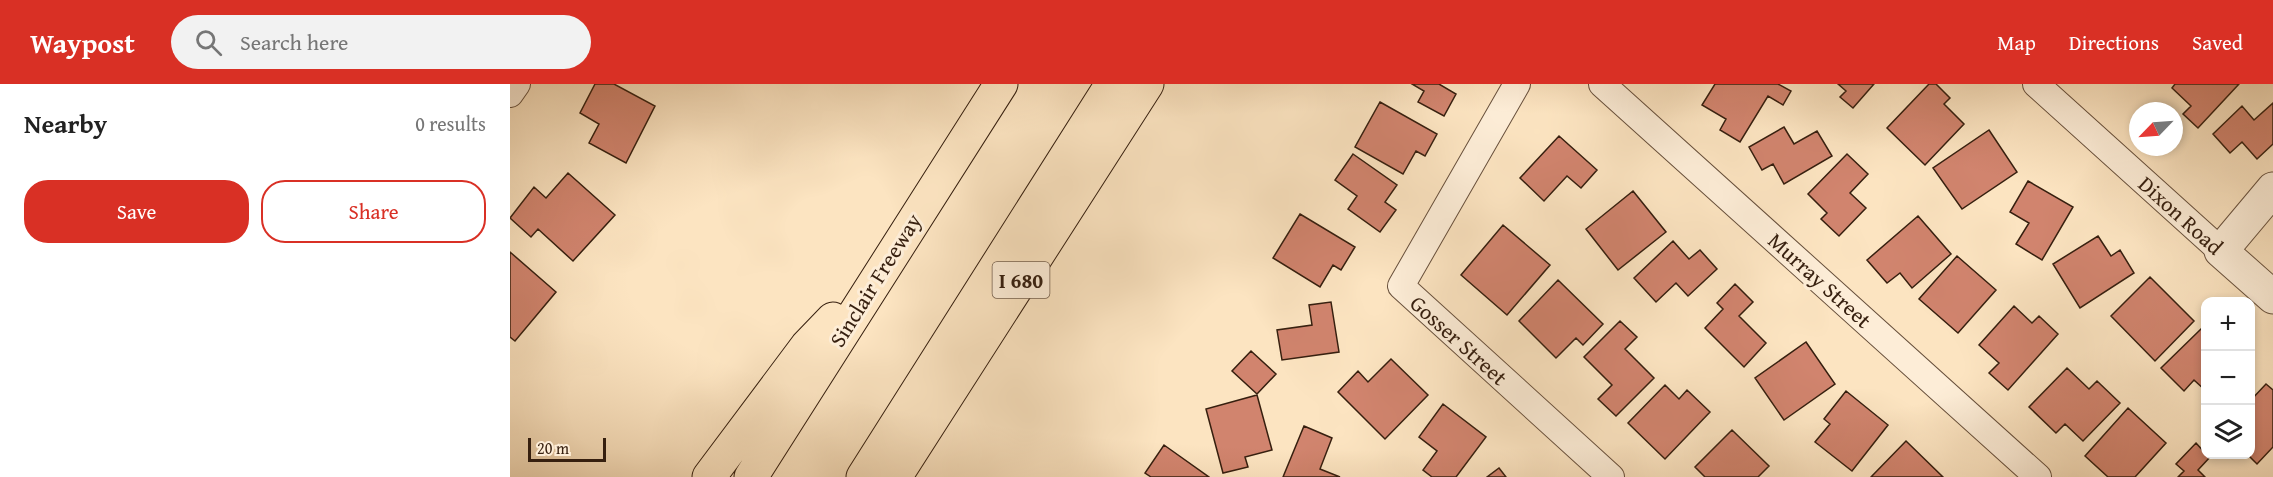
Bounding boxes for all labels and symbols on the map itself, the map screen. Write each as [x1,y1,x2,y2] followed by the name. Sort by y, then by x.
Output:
[2129,102,2183,156] north arrow
[2131,168,2231,262] street label: Dixon Road
[821,207,929,353] street label: Sinclair Freeway
[1761,225,1879,335] street label: Murray Street
[992,262,1050,298] road number: I 680
[1403,287,1515,393] street label: Gosser Street
[528,435,606,462] scale bar

